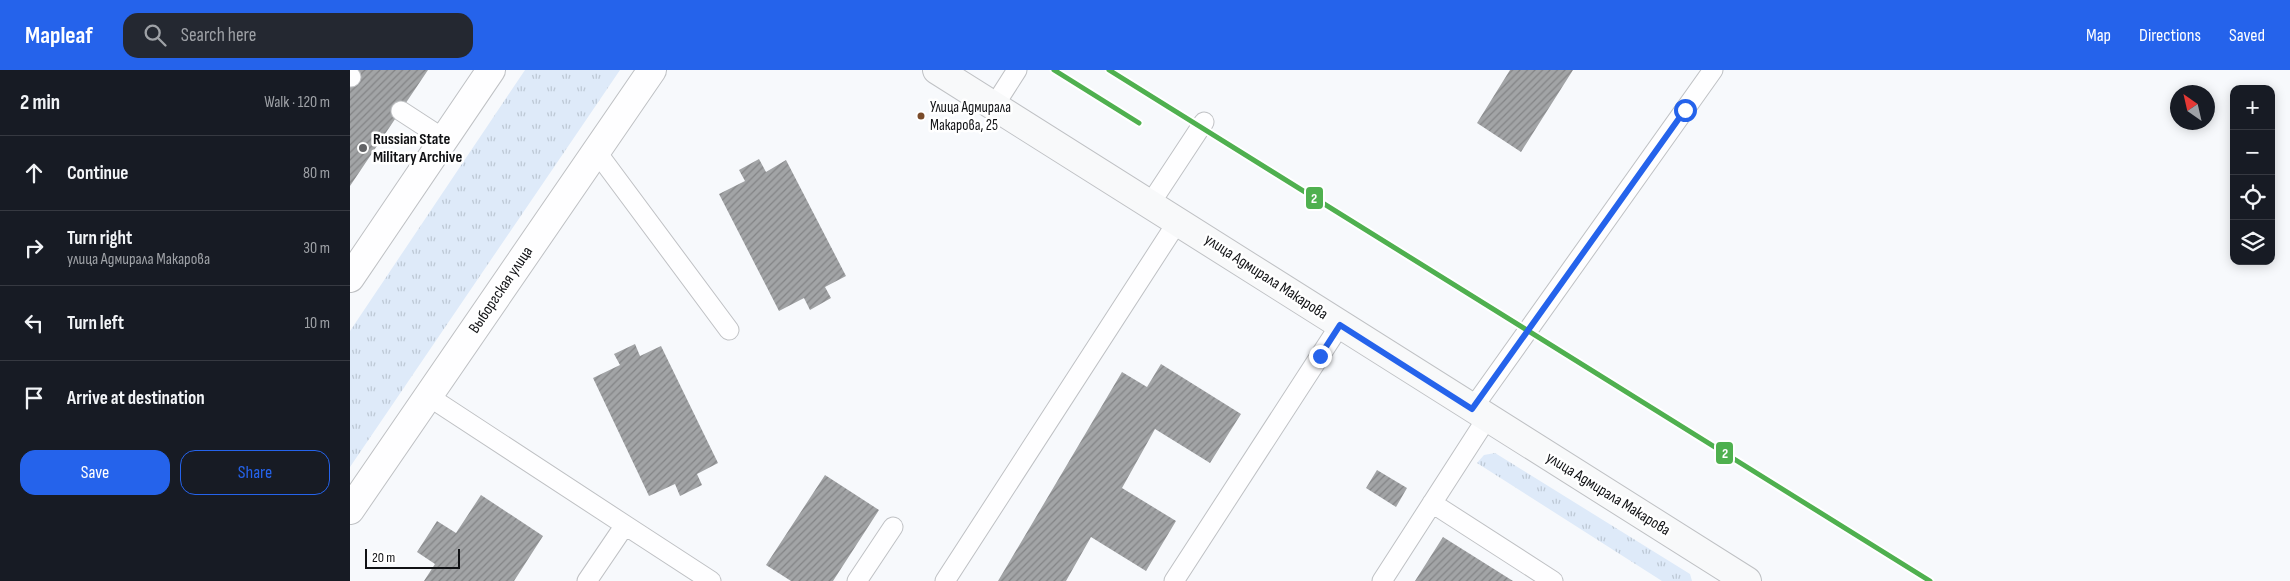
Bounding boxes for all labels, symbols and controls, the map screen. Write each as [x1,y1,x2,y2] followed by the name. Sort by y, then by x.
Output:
[123,13,473,58] search box
[25,21,93,50] text: Mapleaf
[141,21,169,49] icon: search
[181,24,256,47] text: Search here
[2086,25,2111,46] text: Map
[2139,25,2201,46] text: Directions
[2229,25,2265,46] text: Saved
[2170,85,2215,130] north arrow
[2230,85,2275,265] map controls
[2230,85,2275,130] button: +
[20,90,60,115] text: 2 min
[264,93,330,112] text: Walk · 120 m
[930,98,1011,135] place label: Улица Адмирала Макарова, 25
[1674,99,1697,122] route start
[916,111,926,121] marker: Улица Адмирала Макарова, 25
[373,130,462,167] place label: Russian State Military Archive
[2230,130,2275,175] button: −
[357,142,369,154] marker: Russian State Military Archive
[20,159,48,187] icon: ahead
[67,162,128,185] text: Continue
[303,164,330,183] text: 80 m
[2230,175,2275,220] button: locate
[1305,186,1324,210] line badge: 2
[1311,190,1317,207] text: 2
[2230,220,2275,265] button: layers
[67,227,132,250] text: Turn right
[1201,230,1331,324] street label: улица Адмирала Макарова
[20,234,48,262] icon: right
[303,239,330,258] text: 30 m
[465,243,537,337] street label: Выборгская улица
[67,250,210,269] text: улица Адмирала Макарова
[20,309,48,337] icon: left
[67,312,124,335] text: Turn left
[304,314,330,333] text: 10 m
[1309,345,1332,368] route end
[20,384,48,412] icon: arrive
[67,387,205,410] text: Arrive at destination
[1715,441,1734,465] line badge: 2
[1722,445,1728,462] text: 2
[1542,448,1674,540] street label: улица Адмирала Макарова
[20,450,170,495] button: Save
[180,450,330,495] button: Share
[365,546,460,569] scale bar
[372,549,395,566] text: 20 m

